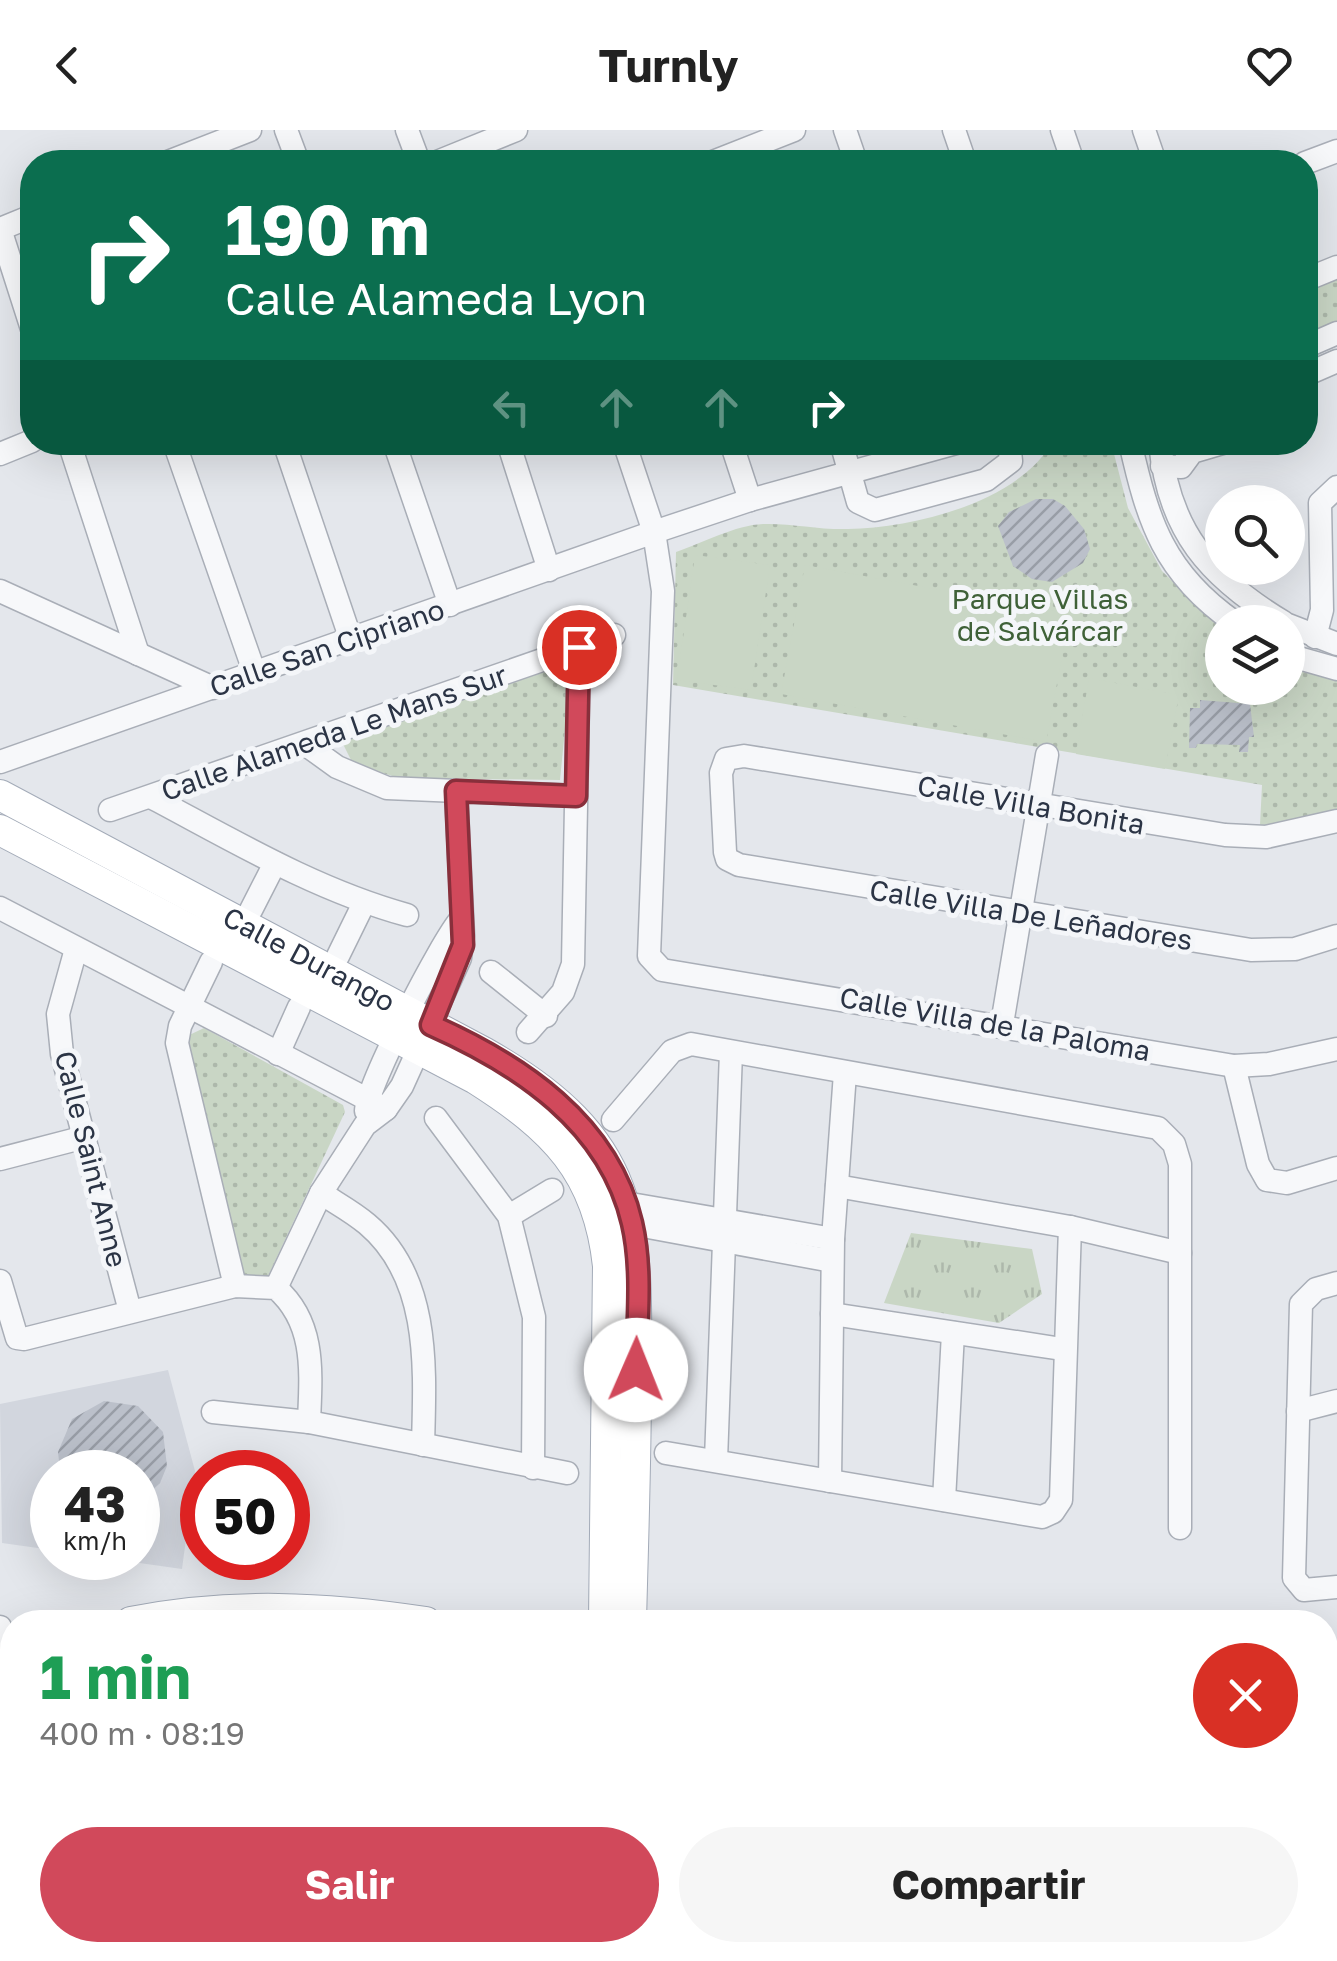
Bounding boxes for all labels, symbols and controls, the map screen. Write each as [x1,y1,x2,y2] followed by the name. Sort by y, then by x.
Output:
[40,38,95,93] icon: back
[598,38,739,92] text: Turnly
[1242,38,1297,93] icon: heart
[225,186,430,270] text: 190 m
[60,190,190,320] icon: right
[225,271,647,325] text: Calle Alameda Lyon
[484,380,539,435] icon: left
[589,380,644,435] icon: ahead
[694,380,749,435] icon: ahead
[799,380,854,435] icon: right
[1205,485,1305,705] map controls
[1205,485,1305,585] button: search
[952,582,1128,647] park label: Parque Villas de Salvárcar
[205,592,448,703] street label: Calle San Cipriano
[537,605,622,690] pin
[1205,605,1305,705] button: layers
[552,620,607,675] icon: arrive
[157,658,511,807] street label: Calle Alameda Le Mans Sur
[915,768,1147,841] street label: Calle Villa Bonita
[867,873,1195,956] street label: Calle Villa De Leñadores
[218,900,401,1018] street label: Calle Durango
[837,980,1153,1067] street label: Calle Villa de la Paloma
[49,1047,134,1270] street label: Calle Saint Anne
[584,1318,688,1422] position arrow
[180,1450,310,1580] speed limit sign: 50
[64,1473,126,1533] text: 43
[63,1525,127,1556] text: km/h
[40,1640,191,1712] text: 1 min
[1193,1643,1298,1748] button: close
[40,1714,245,1752] text: 400 m · 08:19
[40,1827,659,1942] button: Salir
[679,1827,1298,1942] button: Compartir

